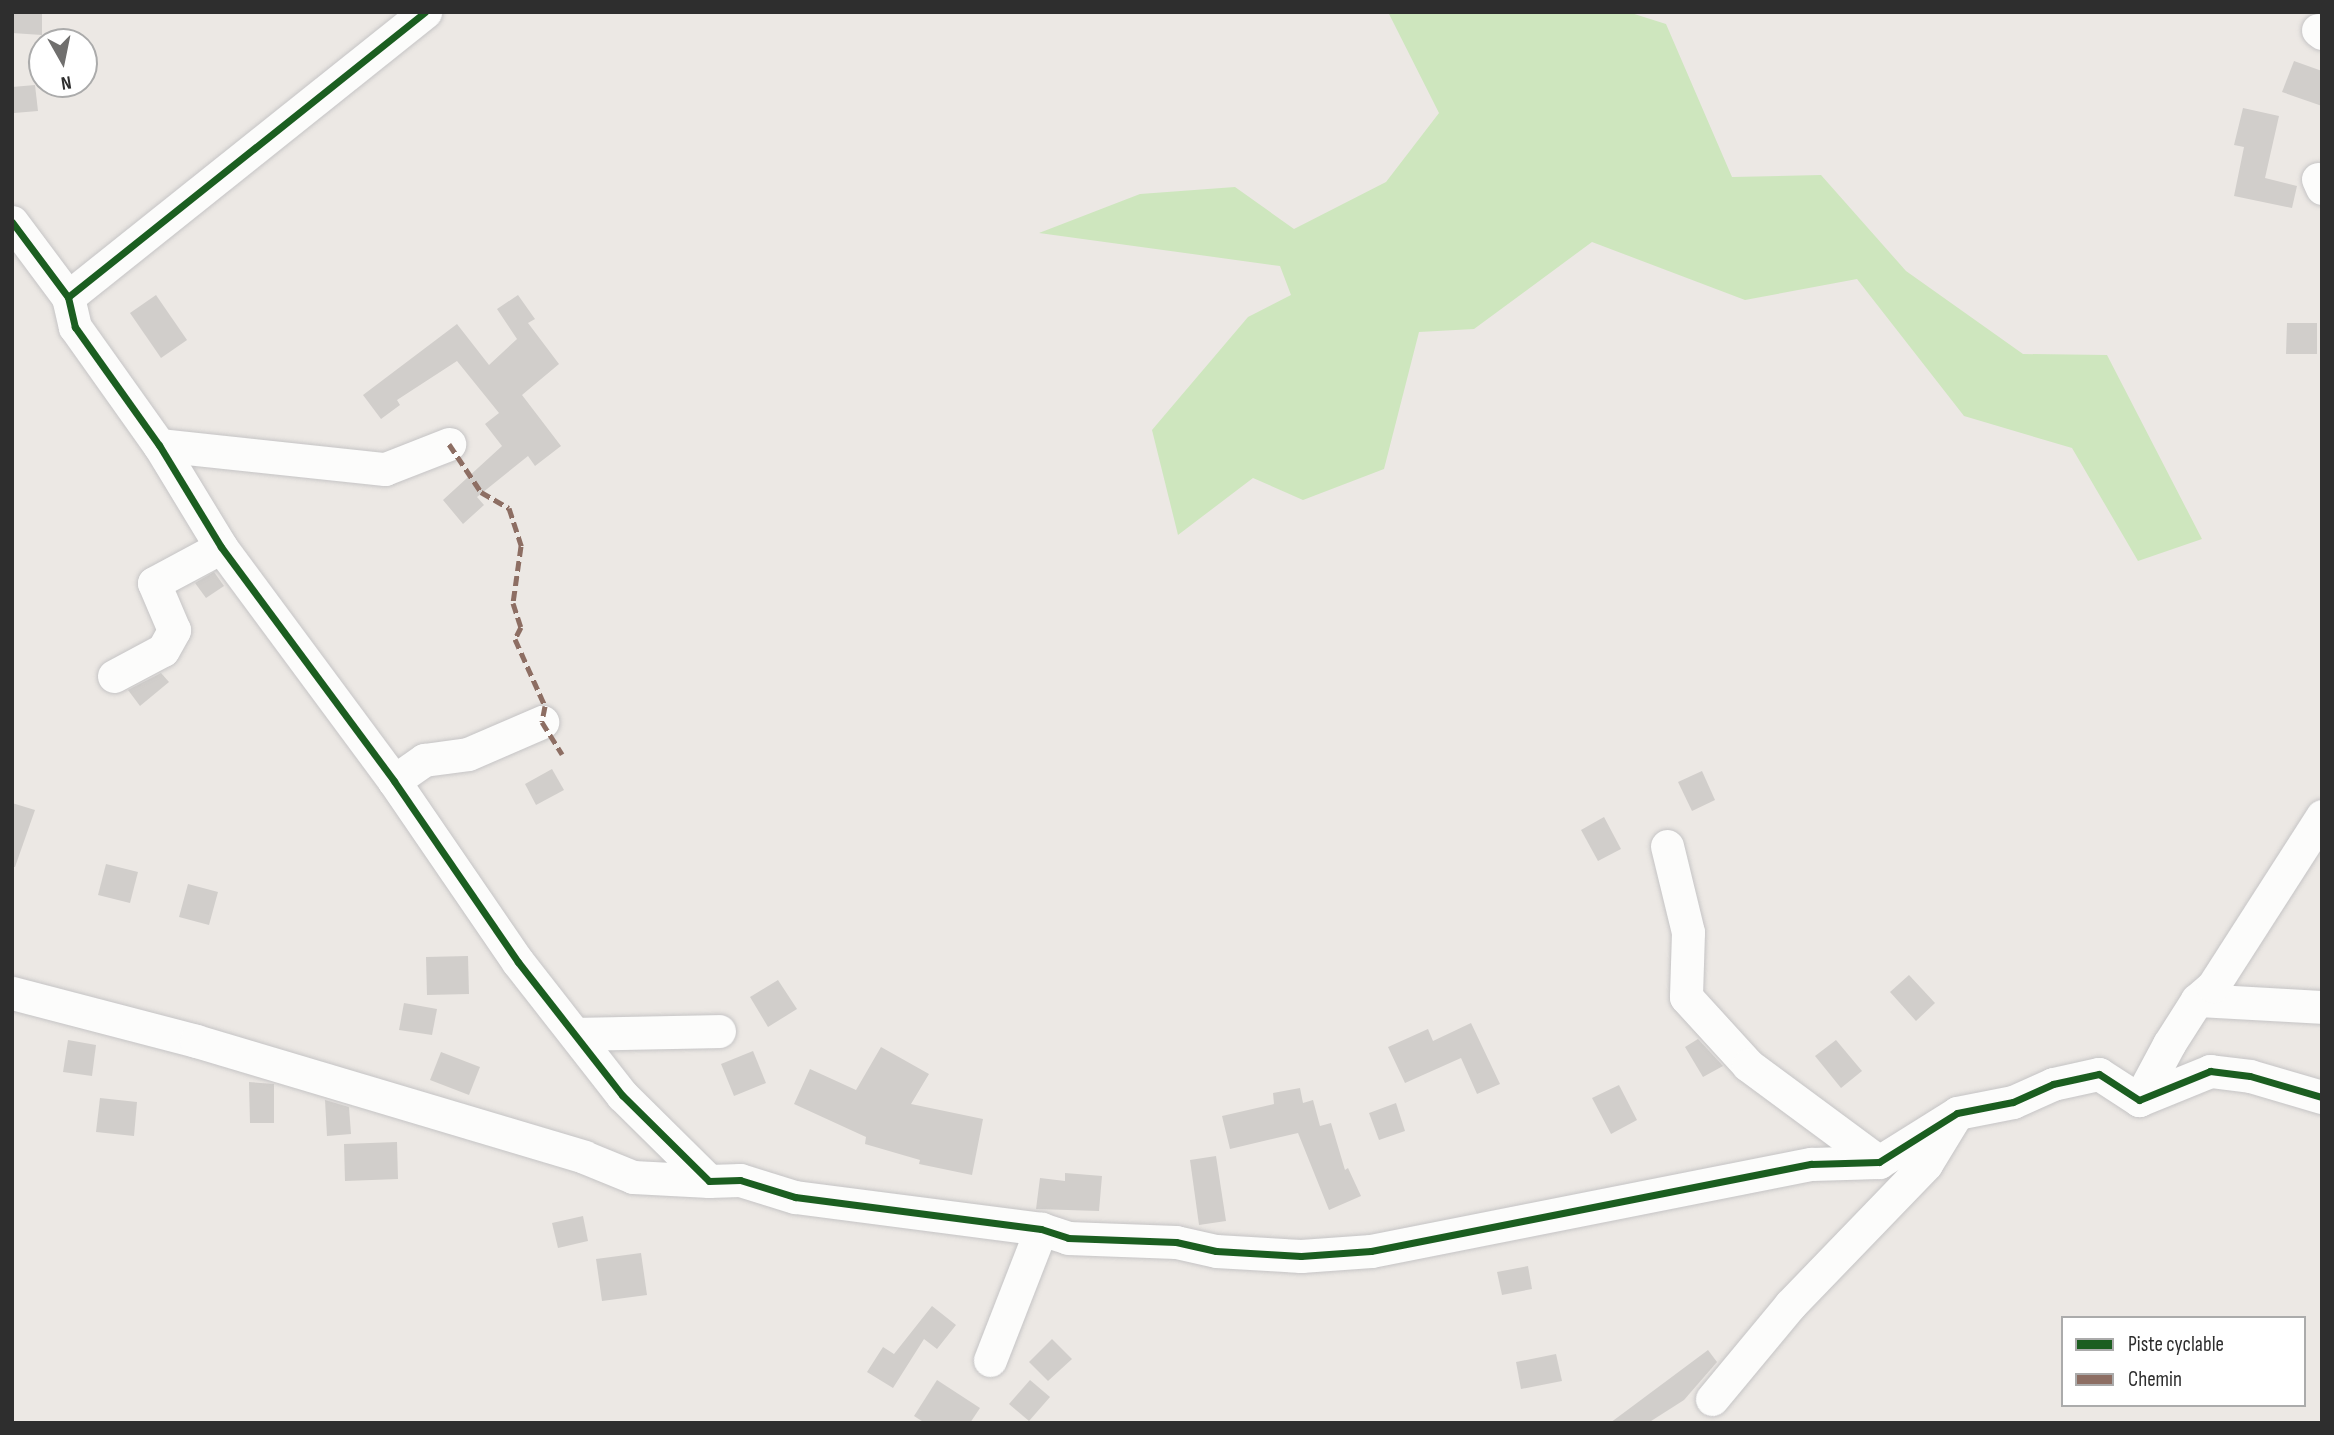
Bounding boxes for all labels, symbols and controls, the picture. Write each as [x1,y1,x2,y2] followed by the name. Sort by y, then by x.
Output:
[28,28,98,98] north arrow
[59,70,73,94] text: N
[2061,1316,2306,1407] legend
[2128,1332,2224,1357] text: Piste cyclable
[2128,1367,2182,1392] text: Chemin

